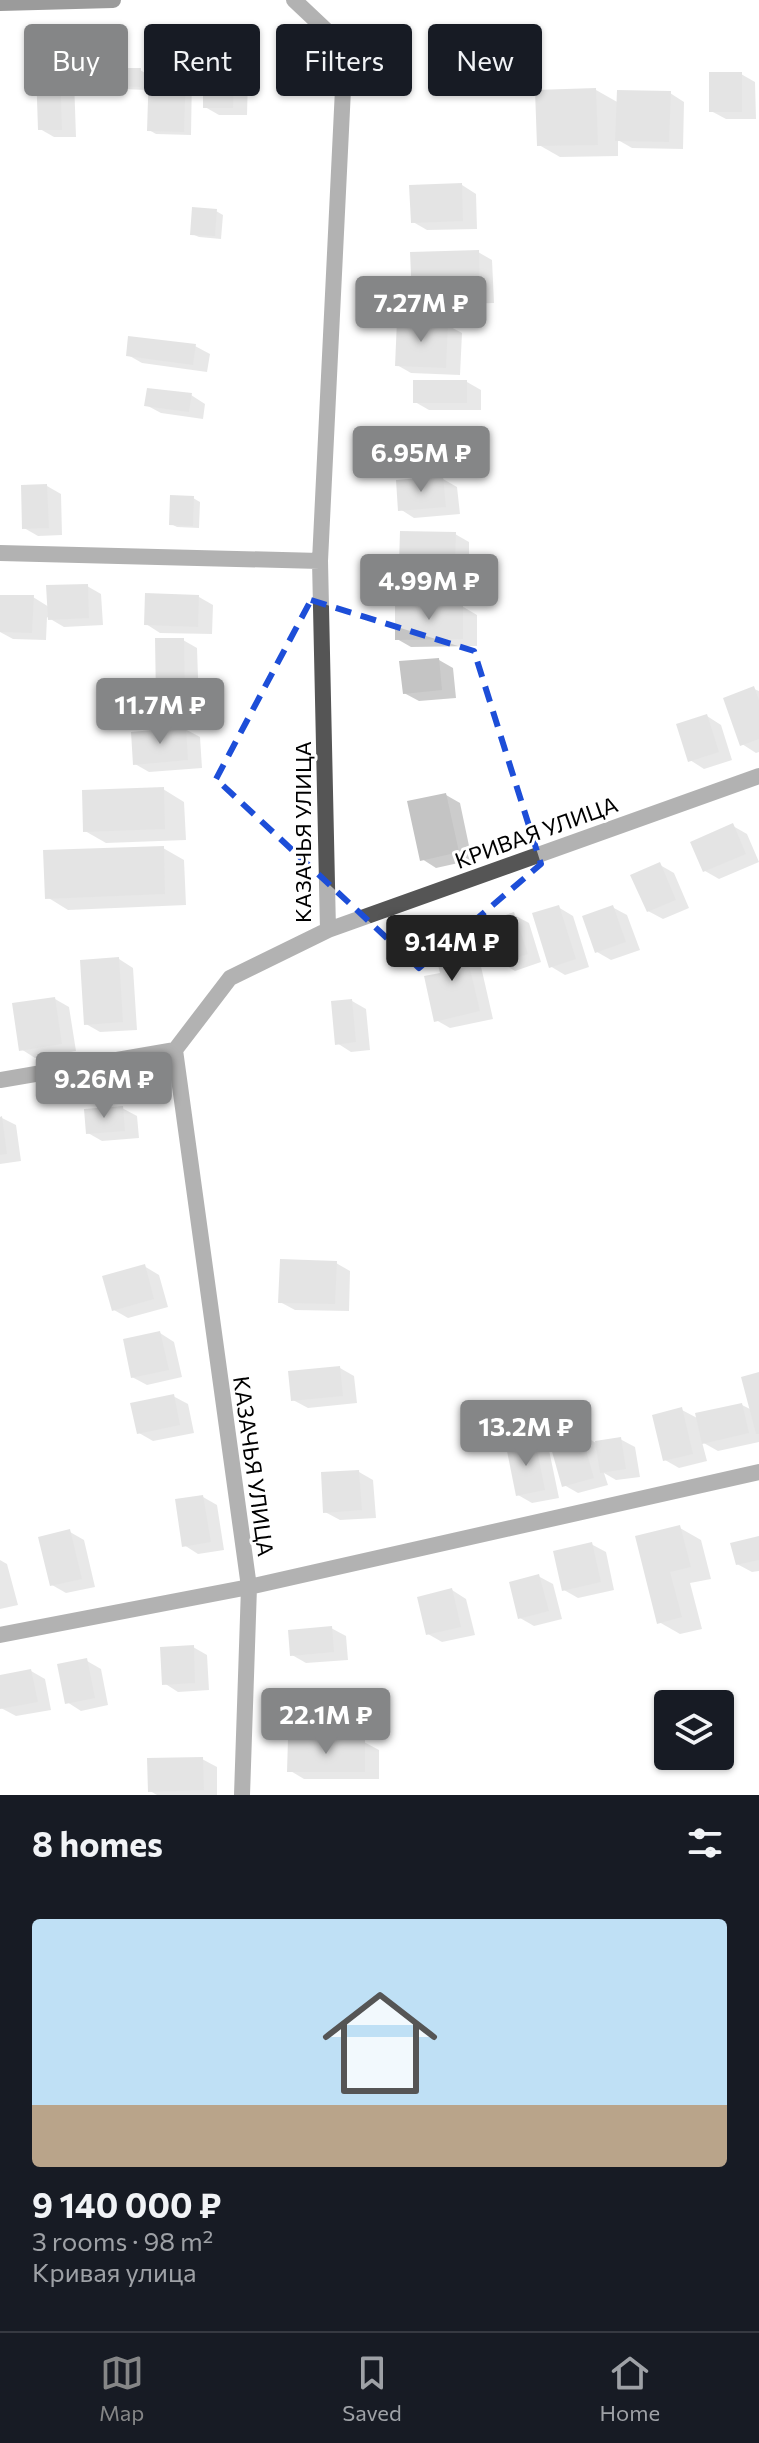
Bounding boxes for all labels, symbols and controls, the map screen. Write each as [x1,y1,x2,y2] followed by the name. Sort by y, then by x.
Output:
[24,24,128,96] chip: Buy
[144,24,260,96] chip: Rent
[276,24,412,96] chip: Filters
[428,24,542,96] chip: New
[347,276,495,344] pin: 7.27M ₽
[373,286,469,317] text: 7.27M ₽
[347,426,495,494] pin: 6.95M ₽
[371,436,471,467] text: 6.95M ₽
[355,554,503,622] pin: 4.99M ₽
[378,564,480,595] text: 4.99M ₽
[86,678,234,746] pin: 11.7M ₽
[114,688,206,719] text: 11.7M ₽
[289,741,316,923] street label: КАЗАЧЬЯ УЛИЦА
[451,790,621,874] street label: КРИВАЯ УЛИЦА
[378,915,526,983] pin: 9.14M ₽
[404,925,500,956] text: 9.14M ₽
[30,1052,178,1120] pin: 9.26M ₽
[54,1062,154,1093] text: 9.26M ₽
[228,1374,280,1558] street label: КАЗАЧЬЯ УЛИЦА
[452,1400,600,1468] pin: 13.2M ₽
[478,1410,574,1441] text: 13.2M ₽
[252,1688,400,1756] pin: 22.1M ₽
[654,1690,734,1770] map controls
[654,1690,734,1770] button: layers
[279,1698,373,1729] text: 22.1M ₽
[683,1821,727,1865] icon: filters
[32,1822,163,1864] text: 8 homes
[308,1971,452,2115] icon: home
[32,2183,222,2225] text: 9 140 000 ₽
[32,2225,213,2256] text: 3 rooms · 98 m²
[32,2256,197,2287] text: Кривая улица
[99,2351,144,2426] tab: Map
[342,2351,402,2426] tab: Saved
[600,2351,660,2426] tab: Home

